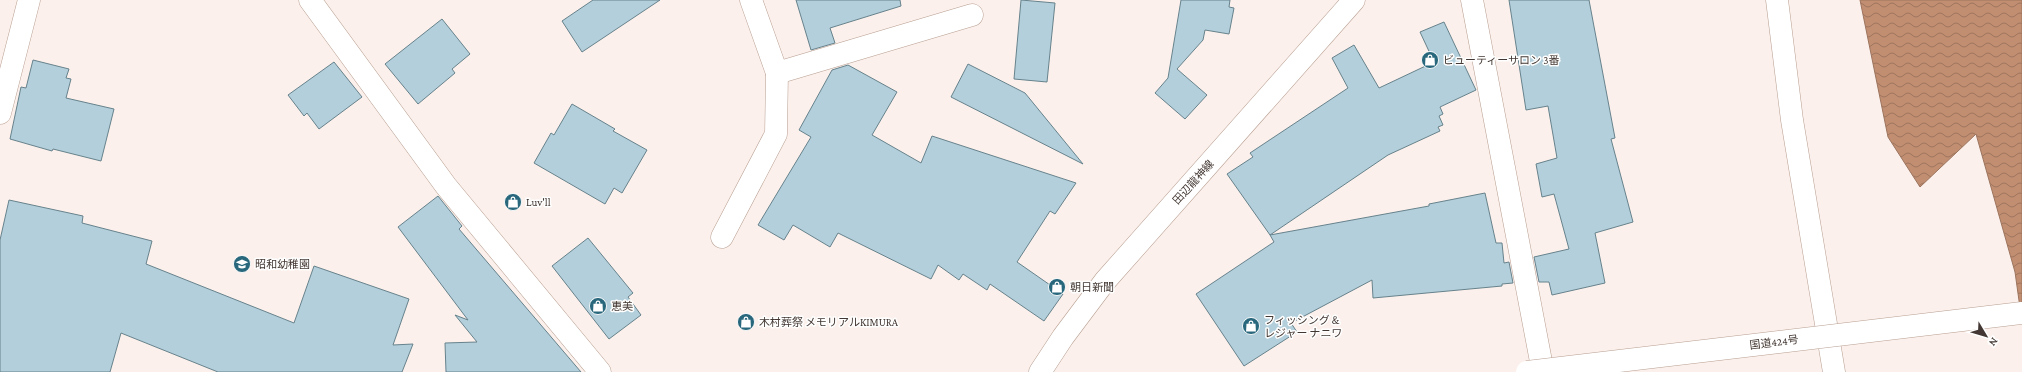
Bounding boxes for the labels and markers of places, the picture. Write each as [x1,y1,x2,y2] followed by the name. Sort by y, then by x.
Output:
[1420,50,1440,70] shop icon: ビューティーサロン 3番
[1443,54,1559,66] place label: ビューティーサロン 3番
[503,192,523,212] shop icon: Luv'll
[526,196,551,208] place label: Luv'll
[232,254,252,274] school or university icon: 昭和幼稚園
[255,258,310,270] place label: 昭和幼稚園
[1047,277,1067,297] shop icon: 朝日新聞
[1070,281,1114,293] place label: 朝日新聞
[588,296,608,316] shop icon: 恵美
[611,300,633,312] place label: 恵美
[736,312,756,332] shop icon: 木村葬祭 メモリアルKIMURA
[1264,314,1343,339] place label: フィッシング & レジャー ナニワ
[759,316,899,328] place label: 木村葬祭 メモリアルKIMURA
[1241,316,1261,336] shop icon: フィッシング & レジャー ナニワ

